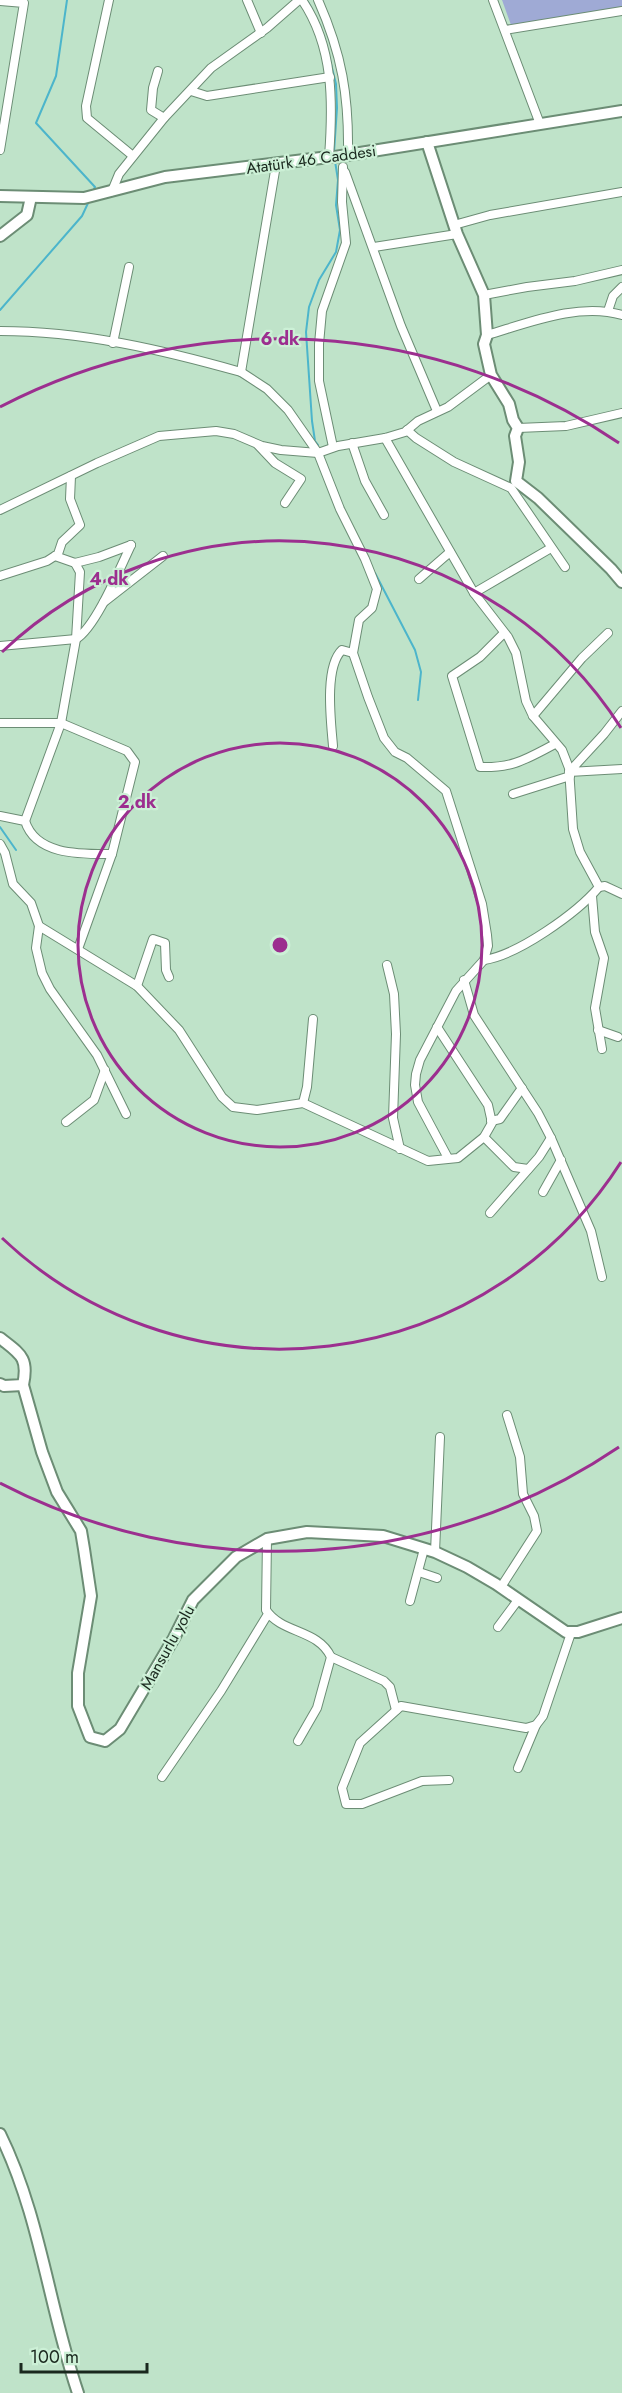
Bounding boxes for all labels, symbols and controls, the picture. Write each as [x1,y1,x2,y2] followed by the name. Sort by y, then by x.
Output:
[245,139,377,180] street label: Atatürk 46 Caddesi
[261,326,300,352] text: 6 dk
[89,566,129,592] text: 4 dk
[118,789,157,815] text: 2 dk
[270,935,290,955] centre of rings
[135,1601,200,1694] street label: Mansurlu yolu
[21,2336,147,2374] scale bar
[30,2344,79,2370] text: 100 m

